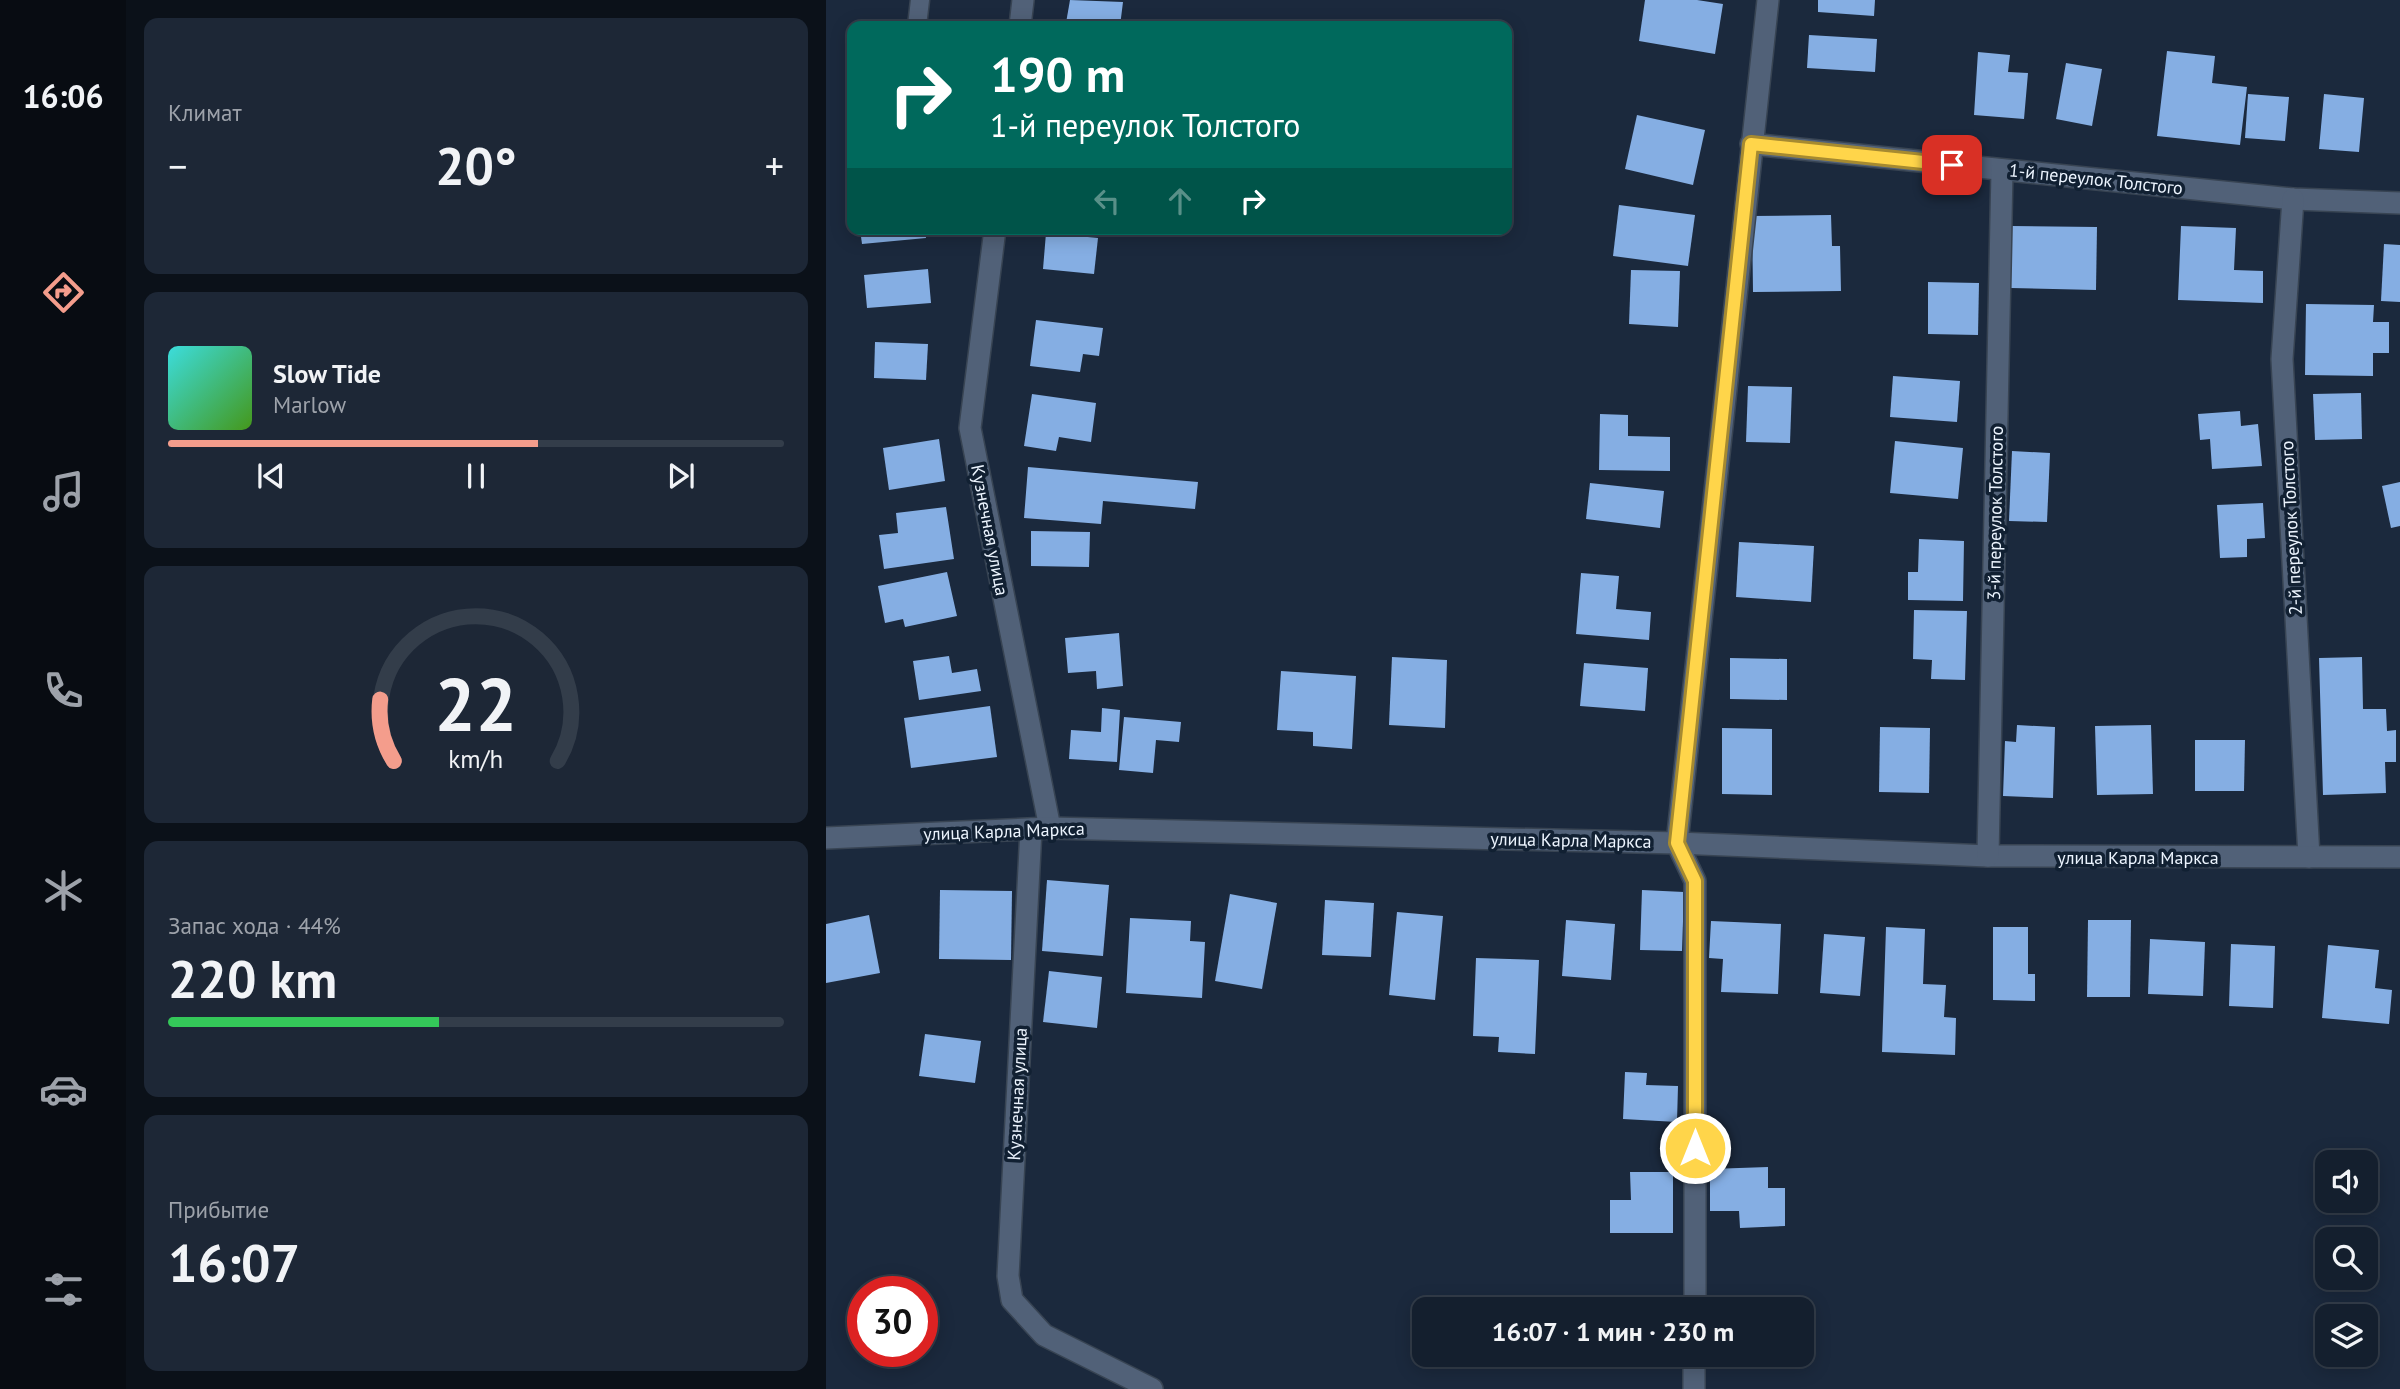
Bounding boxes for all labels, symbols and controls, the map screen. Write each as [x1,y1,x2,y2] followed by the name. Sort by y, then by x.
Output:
[990,42,1125,106] text: 190 m
[875,49,966,140] icon: right
[22,75,104,117] text: 16:06
[168,98,242,127] text: Климат
[990,104,1300,146] text: 1-й переулок Толстого
[435,132,517,199] text: 20°
[1922,135,1982,195] pin
[168,141,187,190] text: −
[765,141,784,190] text: +
[1933,146,1971,184] icon: arrive
[2008,158,2184,200] street label: 1-й переулок Толстого
[1088,182,1126,220] icon: left
[1161,182,1199,220] icon: ahead
[1234,182,1272,220] icon: right
[39,268,88,317] icon: directions
[273,357,381,390] text: Slow Tide
[273,390,346,419] text: Marlow
[1982,426,2008,600] street label: 3-й переулок Толстого
[2275,440,2307,616] street label: 2-й переулок Толстого
[252,457,290,495] icon: previous
[457,457,495,495] icon: pause
[662,457,700,495] icon: next
[966,463,1014,597] street label: Кузнечная улица
[39,467,88,516] icon: music
[435,657,517,751] text: 22
[39,666,88,715] icon: phone
[449,742,503,774] text: km/h
[923,817,1085,845] street label: улица Карла Маркса
[1490,827,1652,853] street label: улица Карла Маркса
[2057,846,2219,869] street label: улица Карла Маркса
[39,866,88,915] icon: climate
[168,911,341,940] text: Запас хода · 44%
[168,945,337,1012] text: 220 km
[1002,1027,1032,1161] street label: Кузнечная улица
[39,1065,88,1114] icon: car
[1658,1111,1732,1185] position arrow
[2315,1150,2378,1367] map controls
[2315,1150,2378,1213] button: sound
[168,1195,269,1224] text: Прибытие
[2315,1227,2378,1290] button: search
[168,1229,300,1296] text: 16:07
[39,1265,88,1314] icon: filters
[847,1276,938,1367] speed limit sign: 30
[2315,1304,2378,1367] button: layers
[1492,1315,1734,1348] text: 16:07 · 1 мин · 230 m

